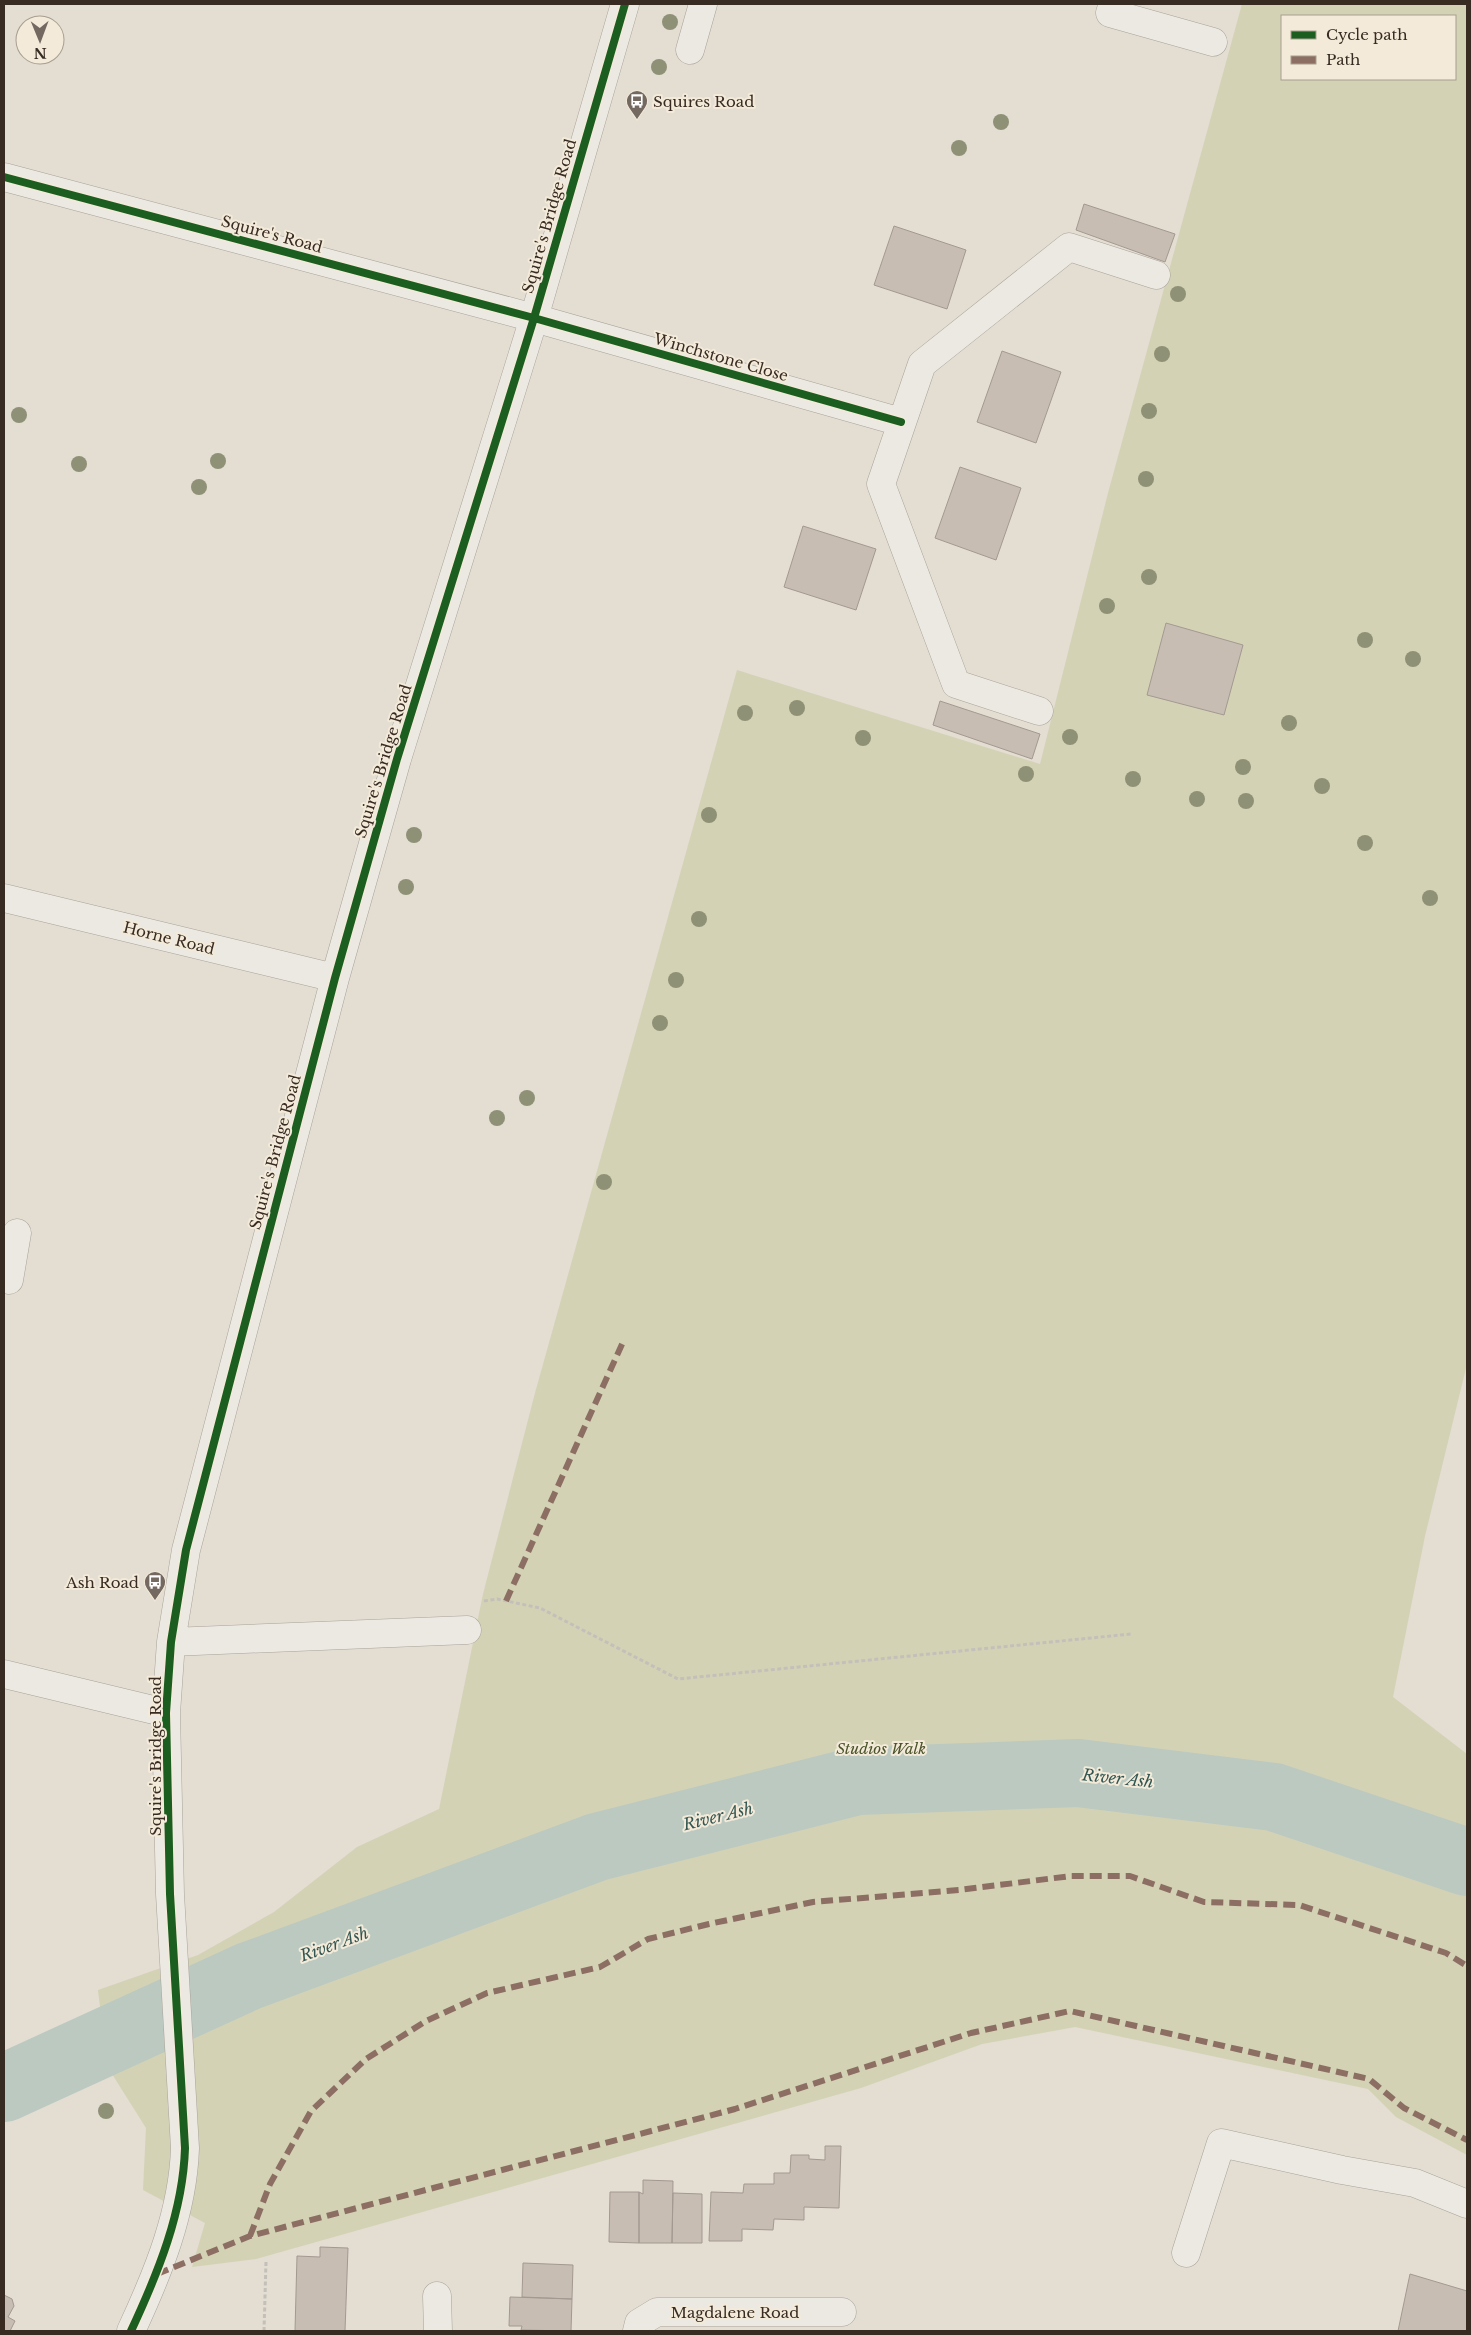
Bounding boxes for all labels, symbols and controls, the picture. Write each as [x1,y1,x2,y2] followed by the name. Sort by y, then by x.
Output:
[15,15,65,65] north arrow
[1281,15,1456,80] legend
[1326,25,1408,44] text: Cycle path
[33,44,47,62] text: N
[1326,50,1360,69] text: Path
[625,89,649,120] bus stop icon: Squires Road
[653,92,754,111] place label: Squires Road
[518,137,580,295] street label: Squire's Bridge Road
[219,211,325,257] street label: Squire's Road
[651,328,790,385] street label: Winchstone Close
[351,682,415,840] street label: Squire's Bridge Road
[121,917,217,959] street label: Horne Road
[245,1072,305,1232] street label: Squire's Bridge Road
[143,1570,167,1601] bus stop icon: Ash Road
[65,1573,139,1592] place label: Ash Road
[146,1676,165,1836] street label: Squire's Bridge Road
[836,1739,926,1758] park label: Studios Walk
[1080,1764,1155,1792] water label: River Ash
[680,1798,755,1835] water label: River Ash
[296,1922,371,1966] water label: River Ash
[671,2303,799,2322] street label: Magdalene Road

